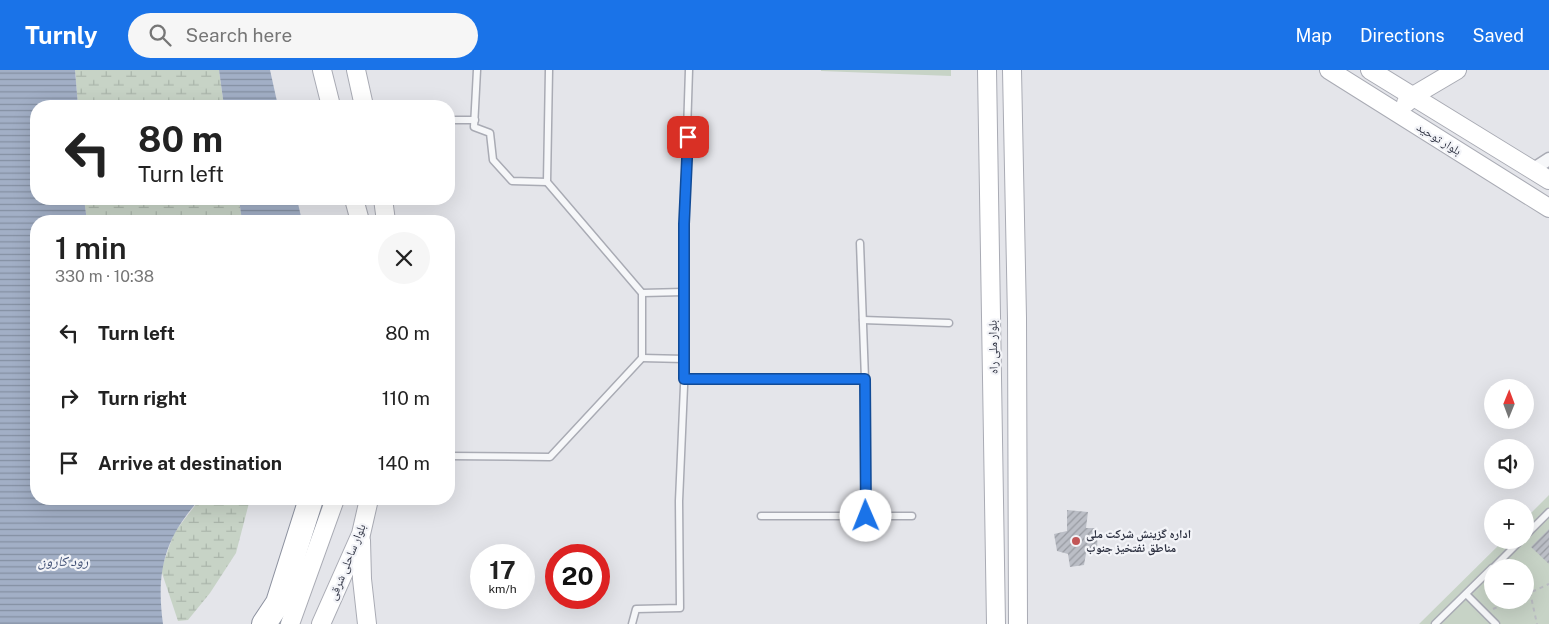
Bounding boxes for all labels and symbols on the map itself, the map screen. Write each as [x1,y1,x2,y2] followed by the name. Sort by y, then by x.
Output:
[667,116,709,158] pin
[1414,120,1464,158] street label: بلوار توحید
[986,320,1001,374] street label: بلوار ملی راه
[1484,379,1534,429] north arrow
[839,489,891,541] position arrow
[325,522,369,602] street label: بلوار ساحلی شرقی
[1086,527,1191,556] place label: اداره گزینش شرکت ملی مناطق نفتخیز جنوب
[1070,535,1082,547] marker: اداره گزینش شرکت ملی مناطق نفتخیز جنوب
[545,544,610,609] speed limit sign: 20
[38,553,89,570] water label: رود کارون

